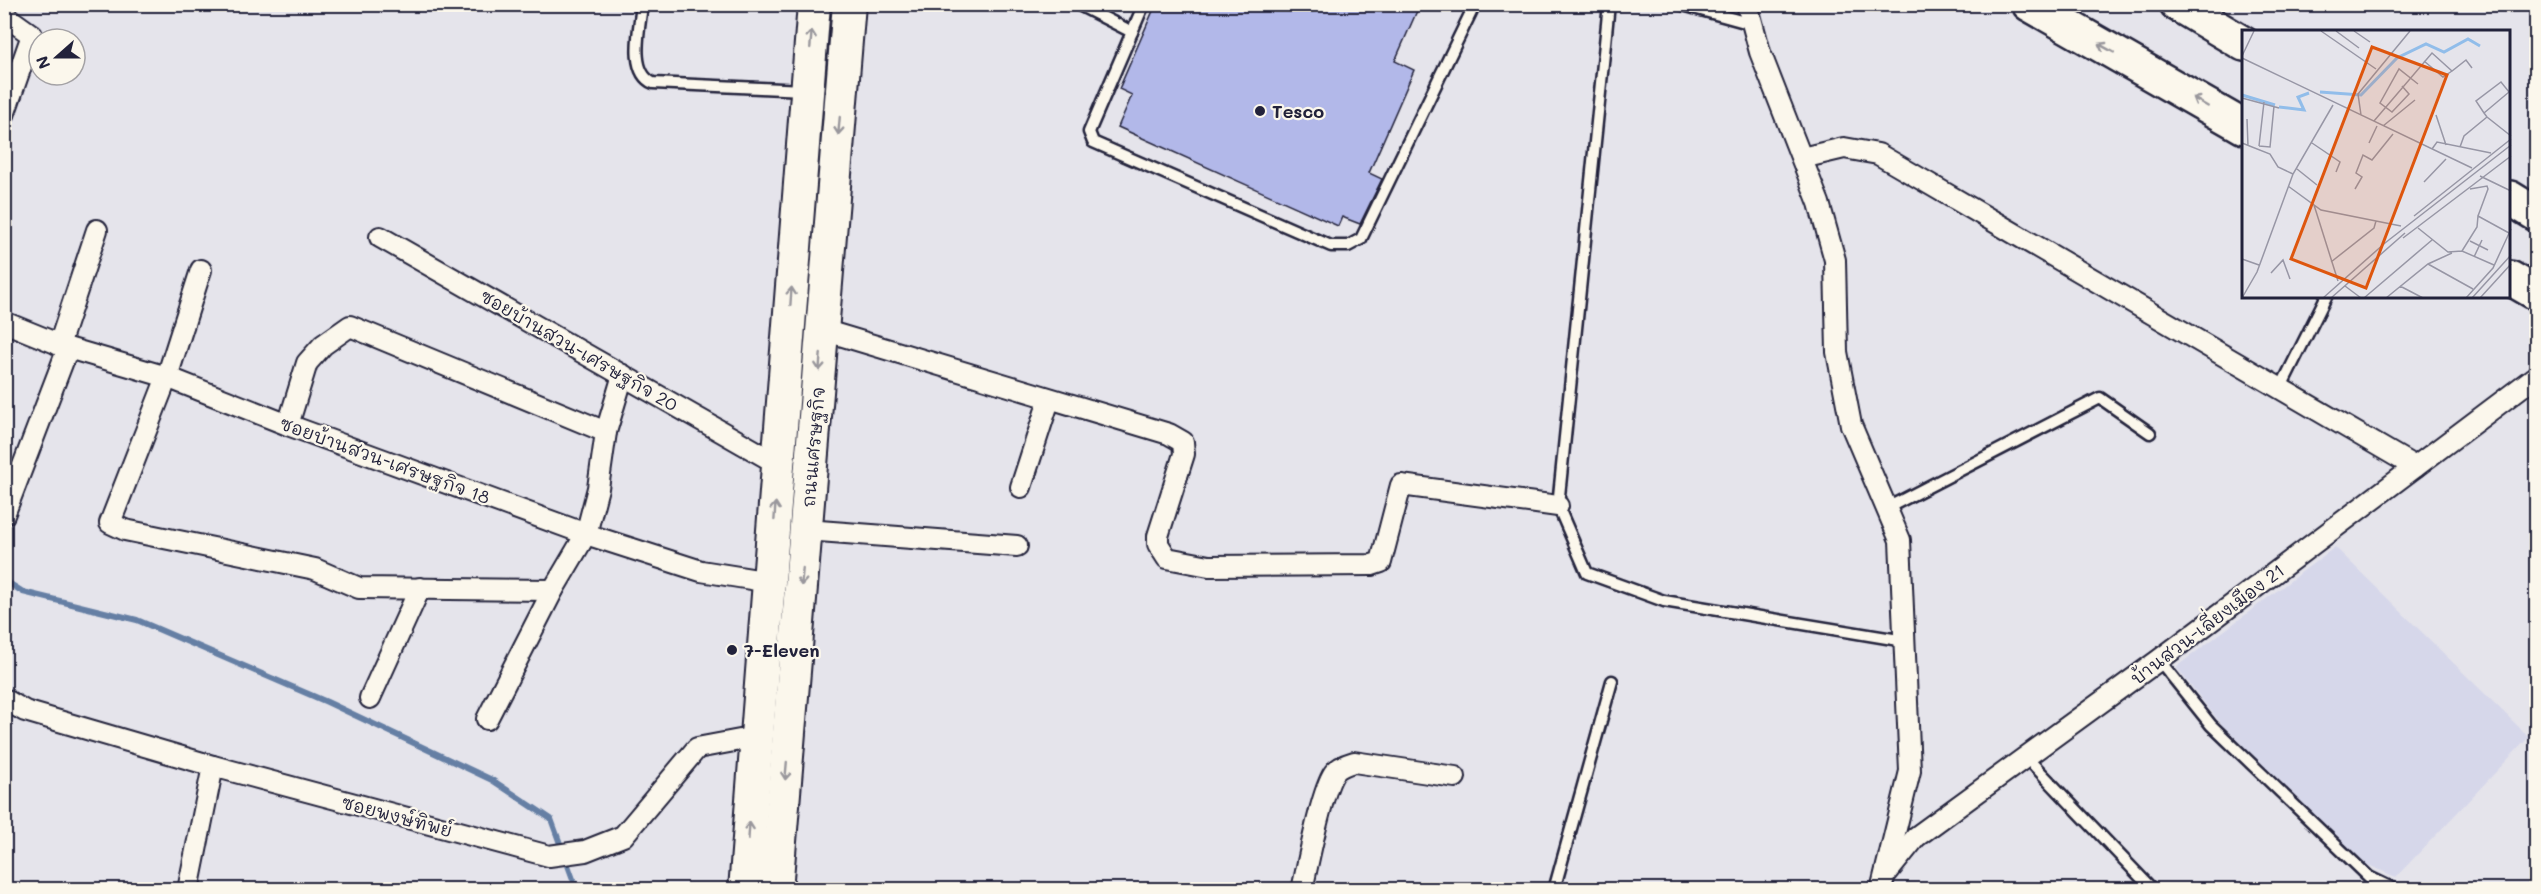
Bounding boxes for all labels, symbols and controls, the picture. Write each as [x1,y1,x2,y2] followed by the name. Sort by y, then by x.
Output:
[27,27,87,87] north arrow
[806,29,817,49] one-way arrow
[2242,30,2511,298] inset map
[2098,42,2115,54] one-way arrow
[31,53,55,72] text: N
[2192,95,2209,107] one-way arrow
[1272,99,1324,123] place label: Tesco
[1253,104,1267,118] marker: Tesco
[834,115,845,135] one-way arrow
[475,284,682,417] street label: ซอยบ้านสวน-เศรษฐกิจ 20
[786,286,797,306] one-way arrow
[814,351,825,371] one-way arrow
[796,386,831,509] street label: ถนนเศรษฐกิจ
[276,411,493,510] street label: ซอยบ้านสวน-เศรษฐกิจ 18
[769,502,780,522] one-way arrow
[2122,554,2289,690] street label: บ้านสวน-เลี่ยงเมือง 21
[797,567,808,587] one-way arrow
[744,638,820,662] place label: 7-Eleven
[725,643,739,657] marker: 7-Eleven
[780,761,791,781] one-way arrow
[339,790,455,842] street label: ซอยพงษ์ทิพย์
[744,822,755,842] one-way arrow

